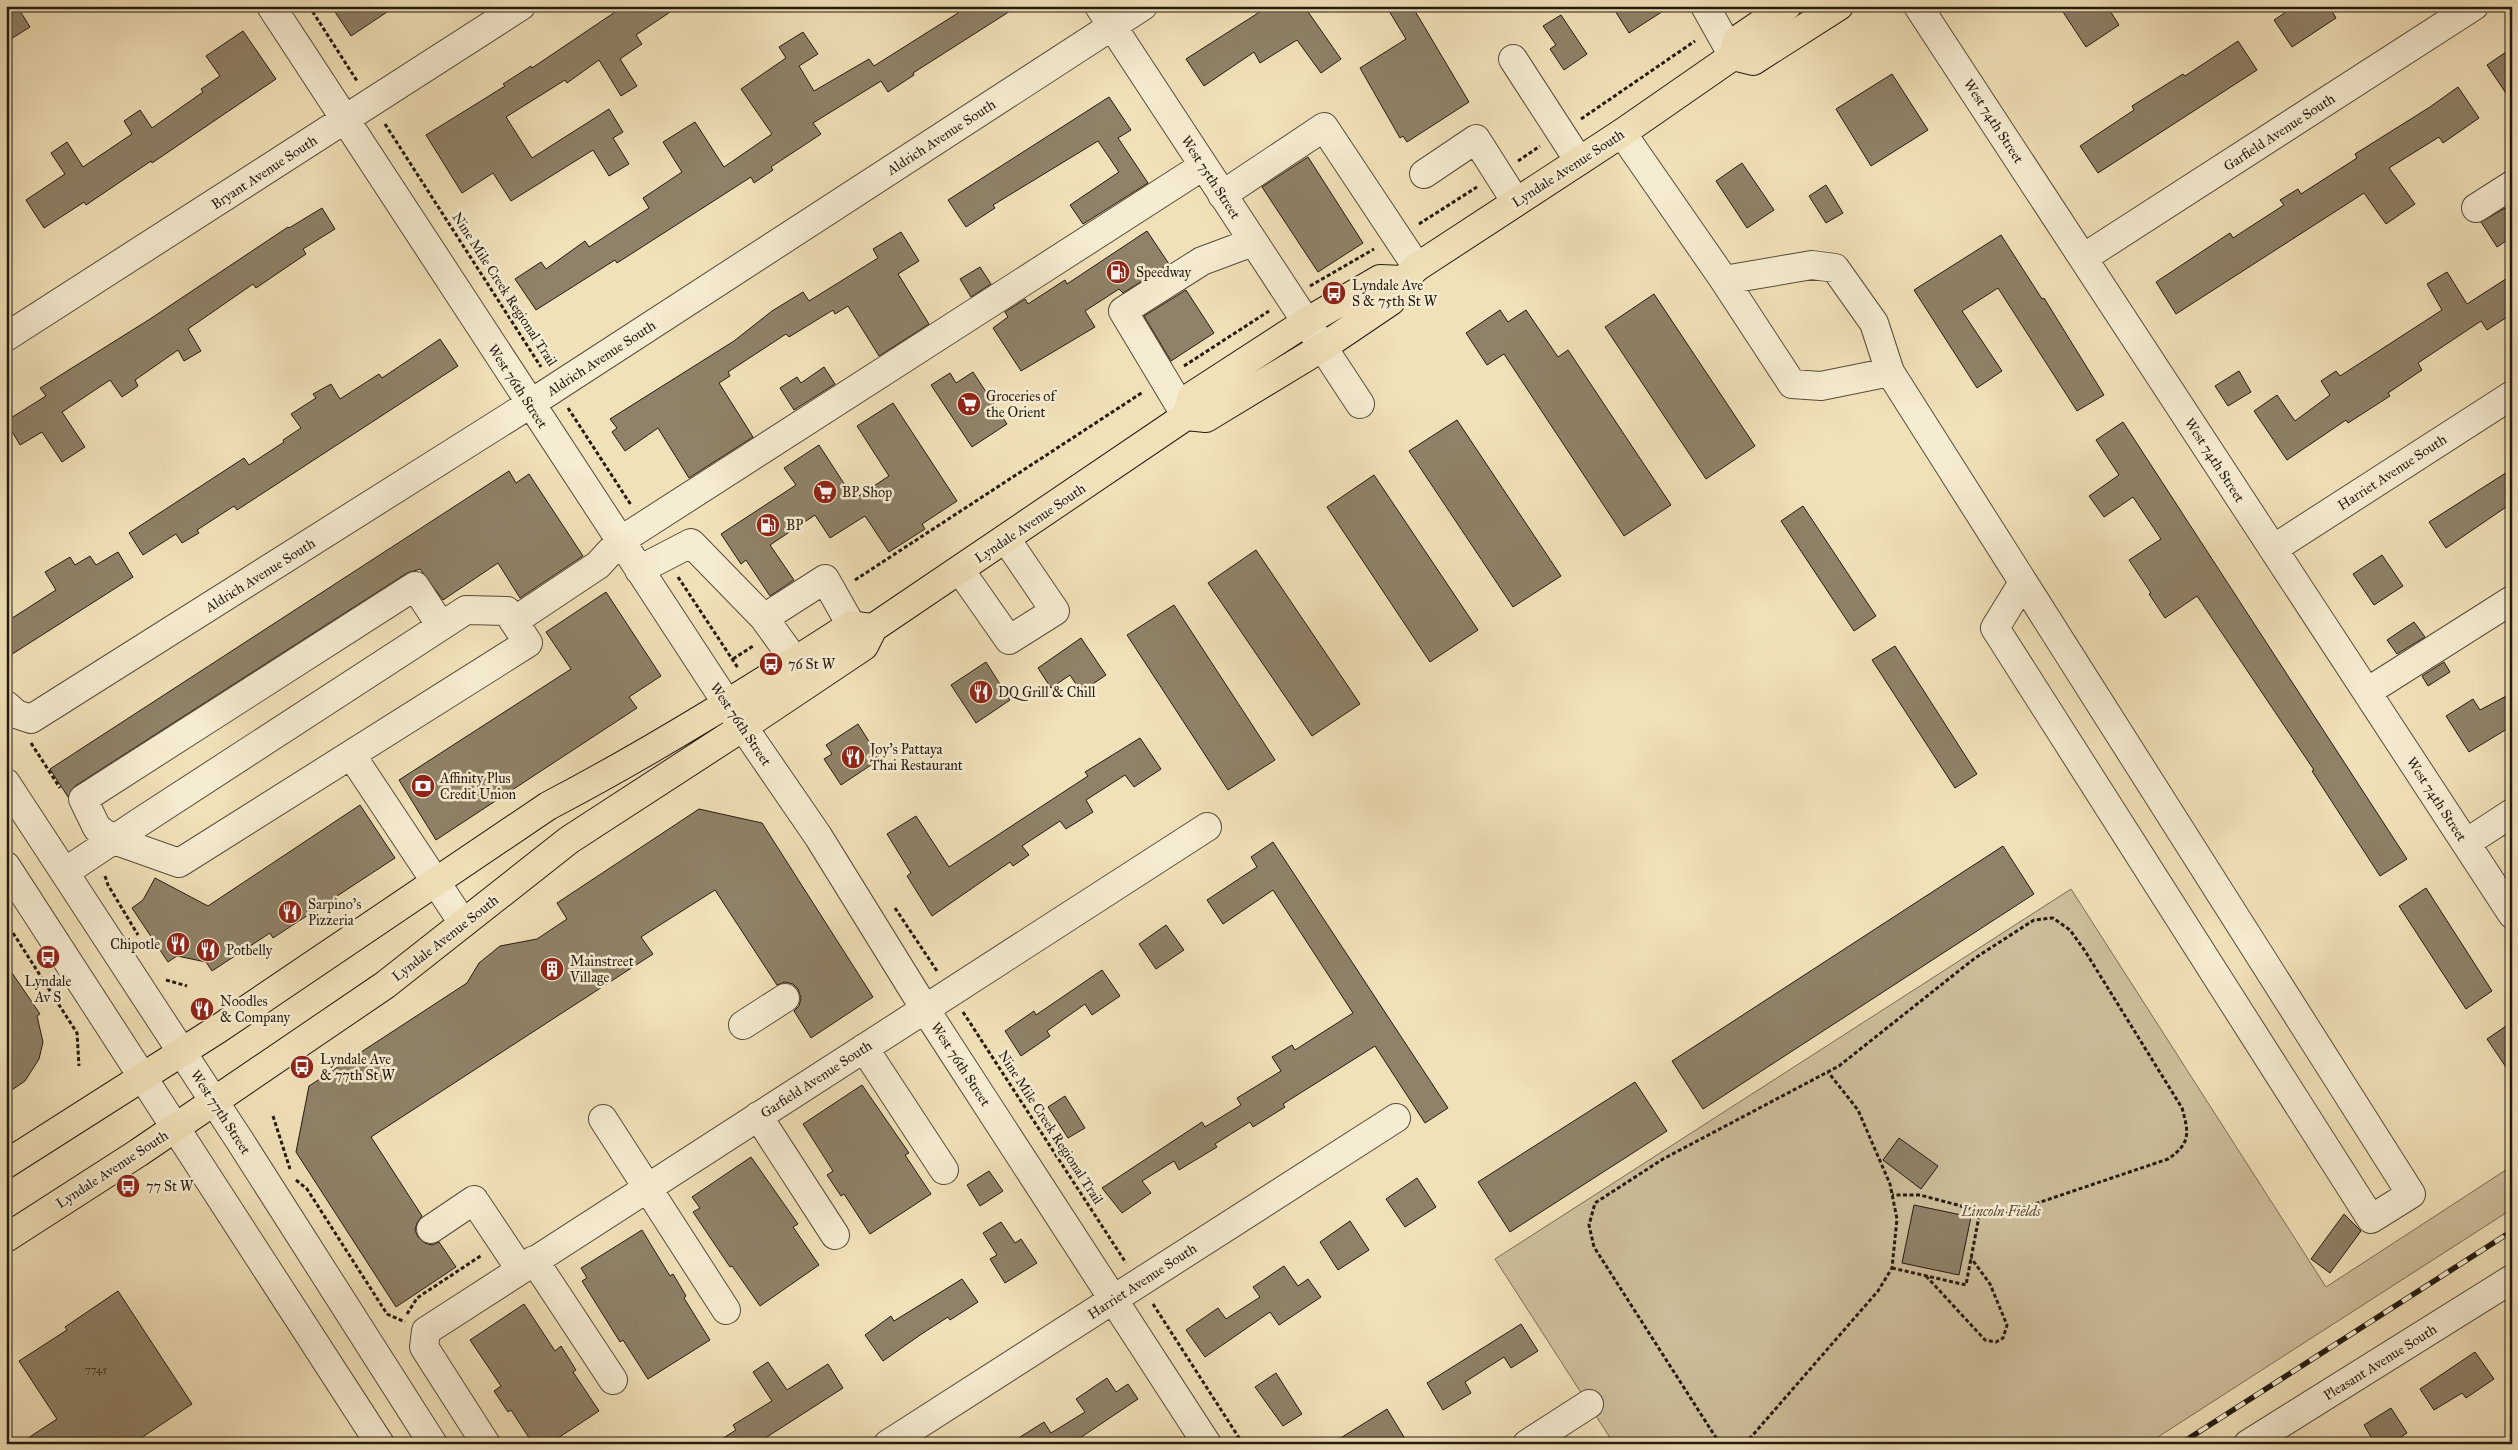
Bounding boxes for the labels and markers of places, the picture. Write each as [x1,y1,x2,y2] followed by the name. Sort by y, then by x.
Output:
[1105,259,1131,285] fuel station icon: Speedway
[1136,264,1192,281] place label: Speedway
[1352,277,1438,310] place label: Lyndale Ave S & 75th St W
[1321,280,1347,306] bus stop icon: Lyndale Ave S & 75th St W
[986,388,1057,421] place label: Groceries of the Orient
[956,391,982,417] supermarket icon: Groceries of the Orient
[812,479,838,505] supermarket icon: BP Shop
[842,484,892,501] place label: BP Shop
[755,512,781,538] fuel station icon: BP
[786,517,803,534] place label: BP
[758,651,784,677] bus stop icon: 76 St W
[788,656,836,673] place label: 76 St W
[968,679,994,705] restaurant icon: DQ Grill & Chill
[998,684,1096,701] place label: DQ Grill & Chill
[868,741,963,774] place label: Joy's Pattaya Thai Restaurant
[840,744,866,770] restaurant icon: Joy's Pattaya Thai Restaurant
[439,770,517,803] place label: Affinity Plus Credit Union
[410,773,436,799] bank icon: Affinity Plus Credit Union
[308,896,361,929] place label: Sarpino's Pizzeria
[277,899,303,925] restaurant icon: Sarpino's Pizzeria
[165,931,191,957] restaurant icon: Chipotle
[110,936,160,953] place label: Chipotle
[195,937,221,963] restaurant icon: Potbelly
[226,942,273,959] place label: Potbelly
[35,944,61,970] bus stop icon: Lyndale Av S
[569,953,634,986] place label: Mainstreet Village
[539,956,565,982] building icon: Mainstreet Village
[25,973,72,1006] place label: Lyndale Av S
[220,993,291,1026] place label: Noodles & Company
[189,996,215,1022] restaurant icon: Noodles & Company
[320,1051,396,1084] place label: Lyndale Ave & 77th St W
[289,1054,315,1080] bus stop icon: Lyndale Ave & 77th St W
[115,1173,141,1199] bus stop icon: 77 St W
[146,1178,194,1195] place label: 77 St W

